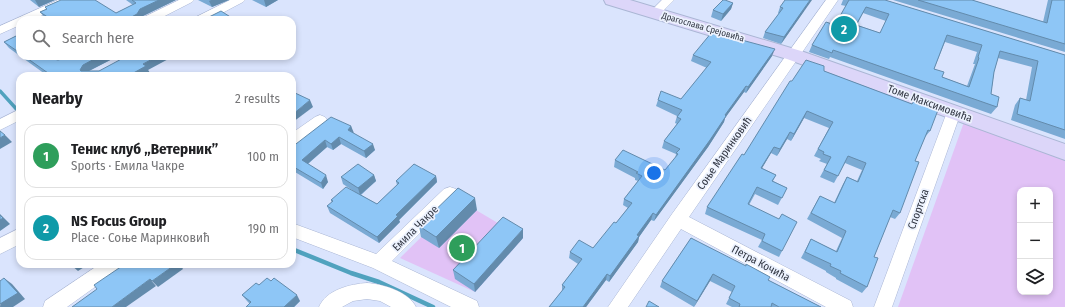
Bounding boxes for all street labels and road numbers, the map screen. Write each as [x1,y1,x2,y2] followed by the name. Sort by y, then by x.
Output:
[660,10,746,44] street label: Драгослава Срејовића
[886,82,974,125] street label: Томе Максимовића
[694,114,754,192] street label: Соње Маринковић
[905,187,932,231] street label: Спортска
[390,203,441,254] street label: Емила Чакре
[729,243,792,284] street label: Петра Кочића

